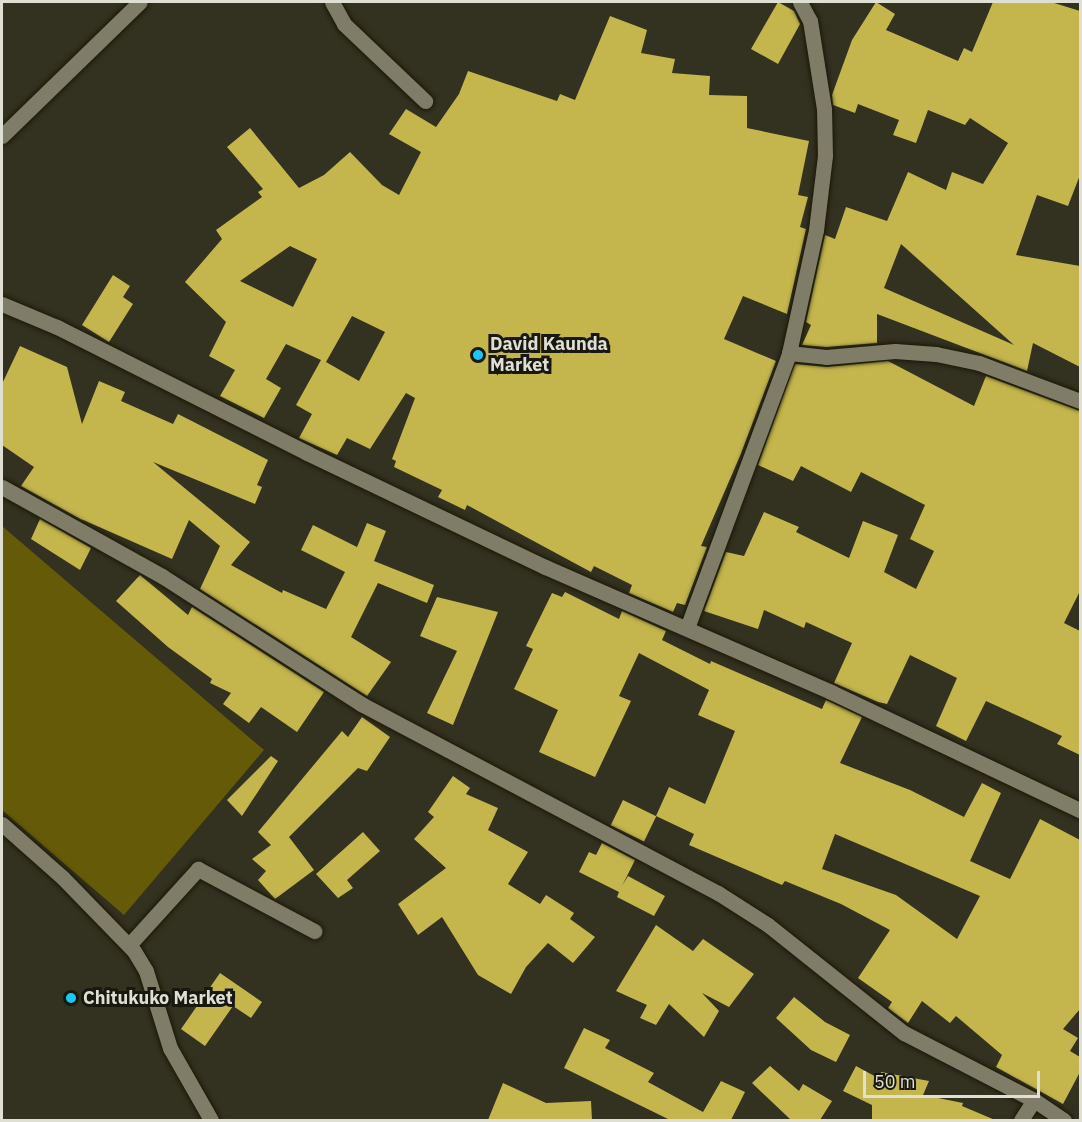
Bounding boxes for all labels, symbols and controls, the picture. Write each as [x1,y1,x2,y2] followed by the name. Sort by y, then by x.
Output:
[490,334,608,376] place label: David Kaunda Market
[471,348,485,362] marker: David Kaunda Market
[83,987,233,1009] place label: Chitukuko Market
[64,991,78,1005] marker: Chitukuko Market
[866,1059,1043,1097] scale bar
[874,1070,916,1093] text: 50 m

